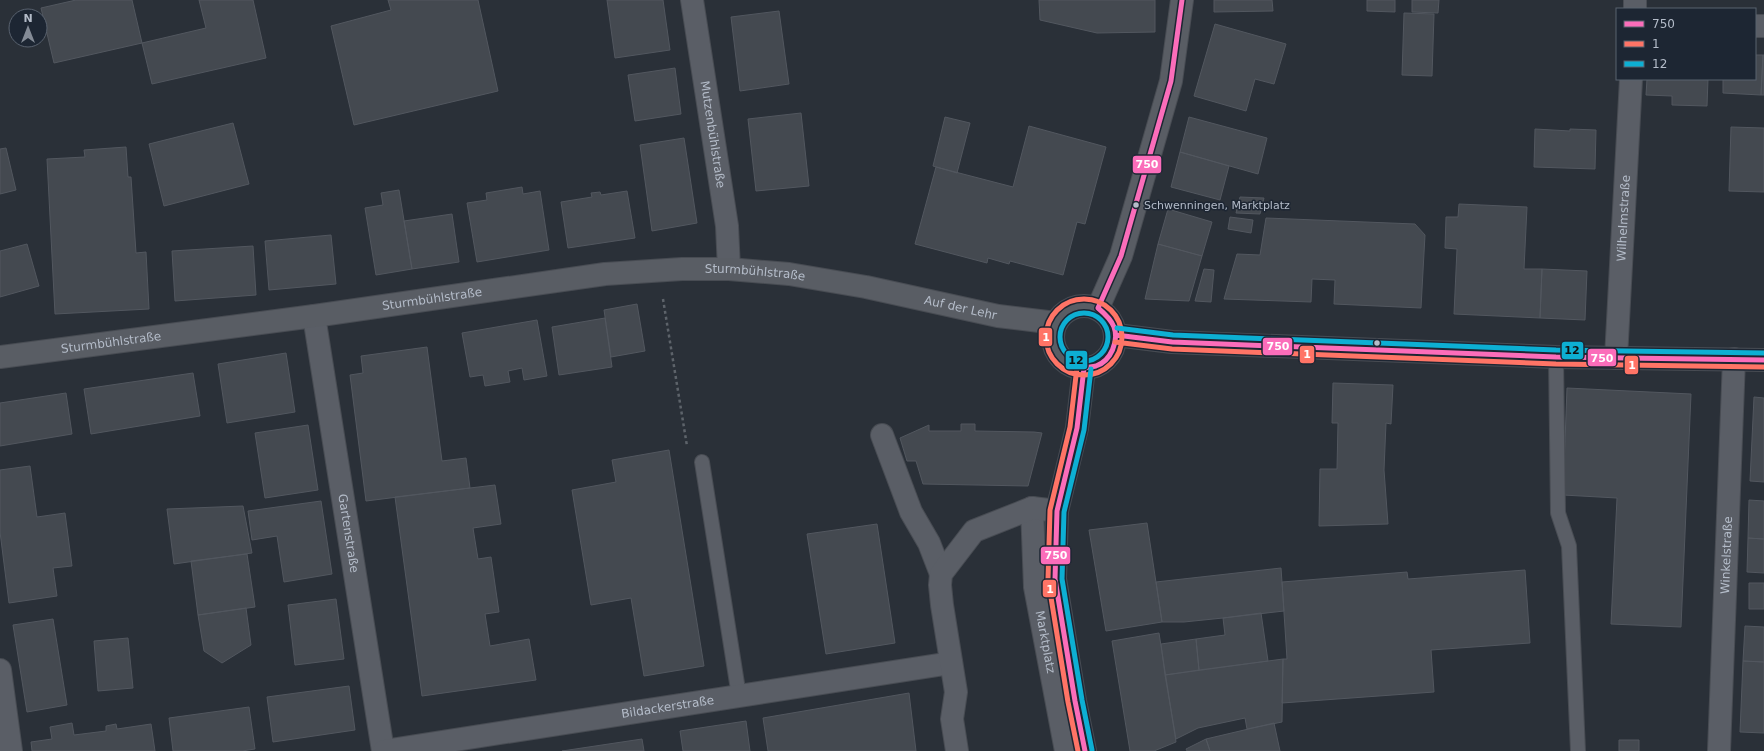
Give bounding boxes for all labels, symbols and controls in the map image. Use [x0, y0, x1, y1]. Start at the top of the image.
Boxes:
north arrow [8, 8, 48, 48]
legend [1616, 8, 1756, 80]
text: N [23, 12, 33, 25]
text: 750 [1652, 17, 1675, 31]
text: 1 [1652, 37, 1660, 51]
text: 12 [1652, 57, 1667, 71]
street label: Mutzenbühlstraße [698, 80, 728, 189]
line badge: 750 [1132, 155, 1162, 174]
text: 750 [1136, 158, 1159, 171]
street label: Wilhelmstraße [1614, 175, 1633, 262]
place label: Schwenningen, Marktplatz [1144, 199, 1290, 212]
marker: Schwenningen, Marktplatz [1131, 200, 1141, 210]
street label: Sturmbühlstraße [705, 262, 806, 284]
street label: Sturmbühlstraße [381, 285, 483, 313]
street label: Auf der Lehr [923, 293, 998, 323]
line badge: 1 [1038, 327, 1053, 347]
street label: Sturmbühlstraße [60, 329, 162, 356]
text: 1 [1042, 331, 1050, 344]
line badge: 750 [1262, 337, 1293, 356]
unlabelled marker [1372, 338, 1382, 348]
text: 750 [1267, 340, 1290, 353]
line badge: 12 [1561, 341, 1584, 360]
text: 12 [1564, 344, 1580, 357]
line badge: 1 [1299, 345, 1315, 364]
text: 1 [1303, 348, 1311, 361]
line badge: 750 [1587, 348, 1617, 367]
line badge: 12 [1065, 350, 1088, 370]
text: 750 [1591, 352, 1614, 365]
text: 12 [1068, 354, 1084, 367]
line badge: 1 [1624, 355, 1639, 375]
text: 1 [1628, 359, 1636, 372]
street label: Gartenstraße [335, 493, 362, 574]
street label: Winkelstraße [1718, 516, 1735, 594]
line badge: 750 [1040, 546, 1071, 565]
text: 750 [1045, 549, 1068, 562]
line badge: 1 [1042, 579, 1057, 598]
text: 1 [1046, 583, 1054, 596]
street label: Marktplatz [1033, 609, 1058, 675]
street label: Bildackerstraße [620, 693, 715, 721]

